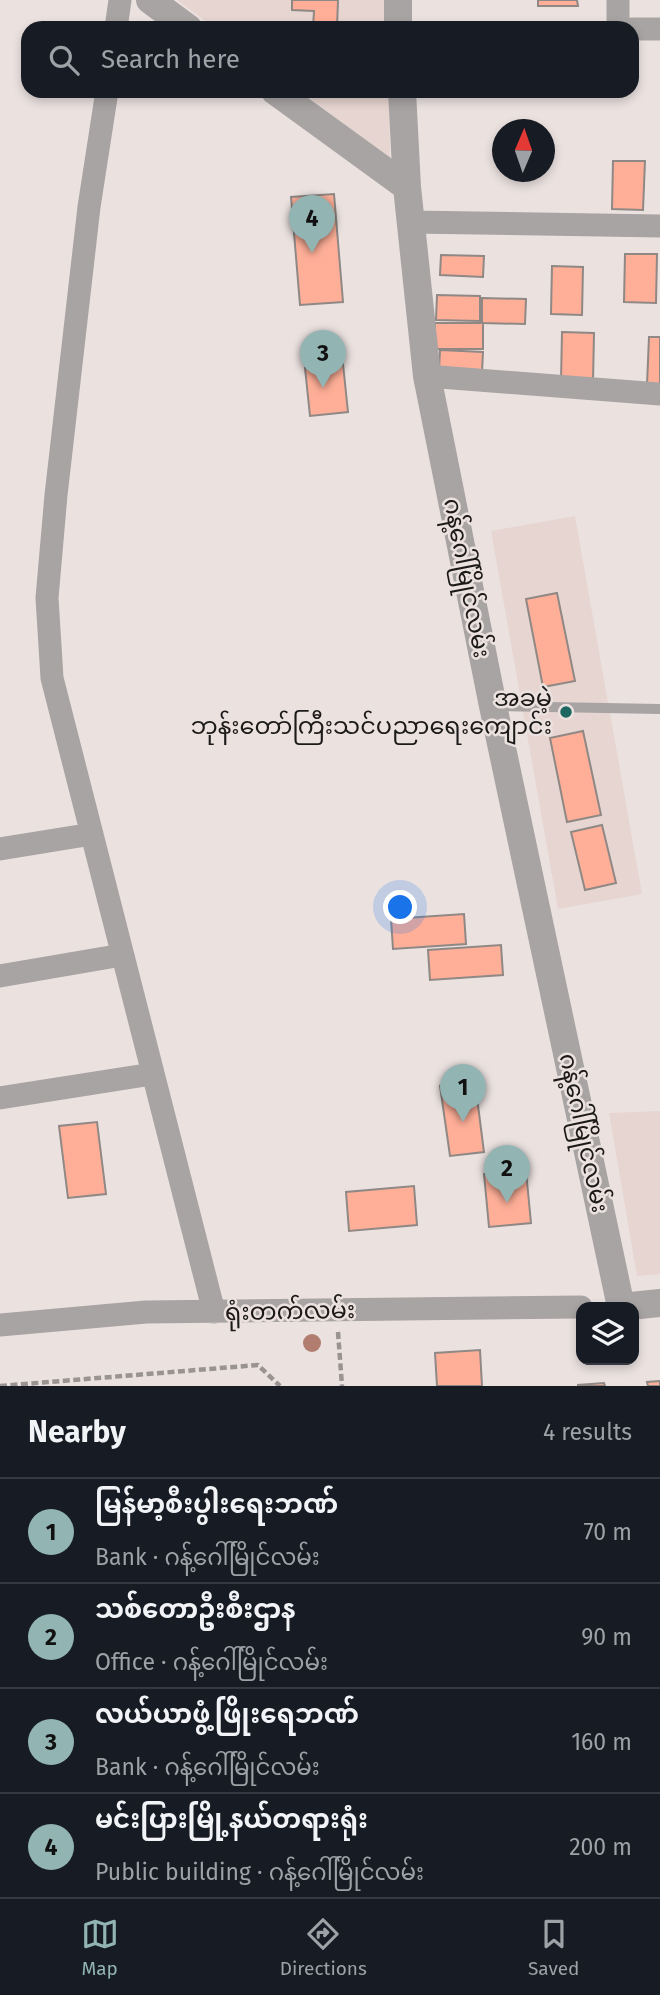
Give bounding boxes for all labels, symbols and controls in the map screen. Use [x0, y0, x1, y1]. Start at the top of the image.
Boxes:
search box [21, 21, 639, 98]
icon: search [45, 41, 83, 79]
text: Search here [101, 44, 240, 75]
north arrow [492, 119, 555, 182]
pin: 4 [289, 195, 335, 253]
pin: 3 [300, 330, 346, 388]
street label: ဂန့်ဂေါ်မြိုင်လမ်း [433, 495, 498, 661]
place label: အခမဲ့ ဘုန်းတော်ကြီးသင်ပညာရေးကျောင်း [191, 684, 552, 745]
marker: အခမဲ့ ဘုန်းတော်ကြီးသင်ပညာရေးကျောင်း [558, 704, 574, 720]
your location [383, 890, 417, 924]
street label: ဂန့်ဂေါ်မြိုင်လမ်း [549, 1050, 617, 1216]
pin: 1 [440, 1064, 486, 1122]
pin: 2 [484, 1145, 530, 1203]
street label: ရုံးတက်လမ်း [225, 1294, 355, 1331]
map controls [576, 1302, 639, 1365]
button: layers [576, 1302, 639, 1365]
text: Nearby [28, 1414, 126, 1450]
text: 4 results [543, 1418, 632, 1446]
text: မြန်မာ့စီးပွါးရေးဘဏ် [95, 1489, 338, 1520]
text: 1 [46, 1518, 56, 1546]
text: 70 m [583, 1518, 632, 1546]
text: Bank · ဂန့်ဂေါ်မြိုင်လမ်း [95, 1543, 320, 1571]
text: သစ်တောဦးစီးဌာန [95, 1594, 296, 1625]
text: 2 [45, 1623, 57, 1651]
text: 90 m [581, 1623, 632, 1651]
text: Office · ဂန့်ဂေါ်မြိုင်လမ်း [95, 1648, 328, 1676]
text: လယ်ယာဖွံ့ဖြိုးရေဘဏ် [95, 1699, 359, 1730]
text: 3 [45, 1728, 57, 1756]
text: 160 m [571, 1728, 632, 1756]
text: Bank · ဂန့်ဂေါ်မြိုင်လမ်း [95, 1753, 320, 1781]
text: မင်းပြားမြို့နယ်တရားရုံး [95, 1804, 368, 1835]
text: 4 [45, 1833, 58, 1861]
text: 200 m [569, 1833, 632, 1861]
text: Public building · ဂန့်ဂေါ်မြိုင်လမ်း [95, 1858, 424, 1886]
tab: Map [81, 1915, 119, 1980]
tab: Directions [280, 1915, 367, 1980]
tab: Saved [528, 1915, 579, 1980]

